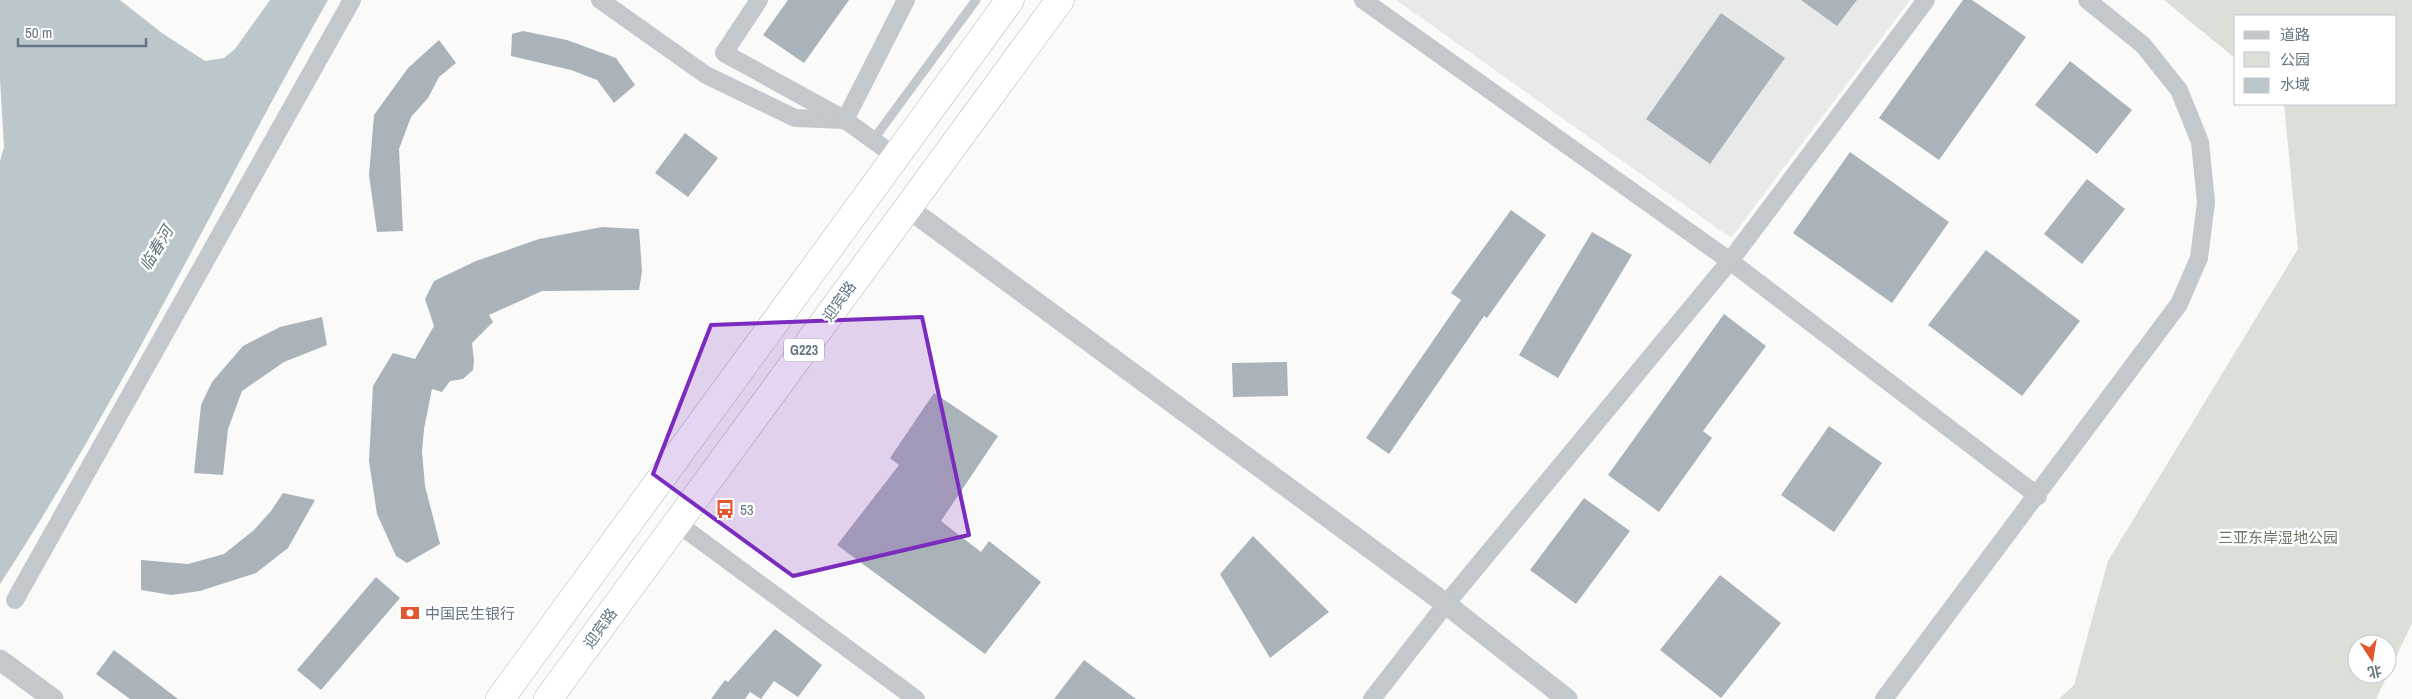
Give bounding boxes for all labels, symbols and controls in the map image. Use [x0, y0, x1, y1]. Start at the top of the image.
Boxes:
scale bar [18, 15, 145, 47]
legend [2234, 15, 2397, 105]
text: 50 m [25, 22, 52, 43]
text: 道路 [2280, 24, 2310, 45]
text: 公园 [2280, 49, 2310, 70]
text: 水域 [2280, 74, 2310, 95]
water label: 临春河 [134, 219, 179, 274]
street label: 迎宾路 [817, 277, 861, 325]
road number: G223 [784, 338, 824, 362]
bus stop icon: 53 [714, 498, 736, 520]
place label: 53 [740, 499, 754, 520]
park label: 三亚东岸湿地公园 [2218, 527, 2338, 548]
bank icon: 中国民生银行 [399, 602, 421, 624]
place label: 中国民生银行 [425, 603, 515, 624]
street label: 迎宾路 [578, 604, 622, 652]
north arrow [2347, 634, 2397, 684]
text: 北 [2366, 661, 2383, 682]

